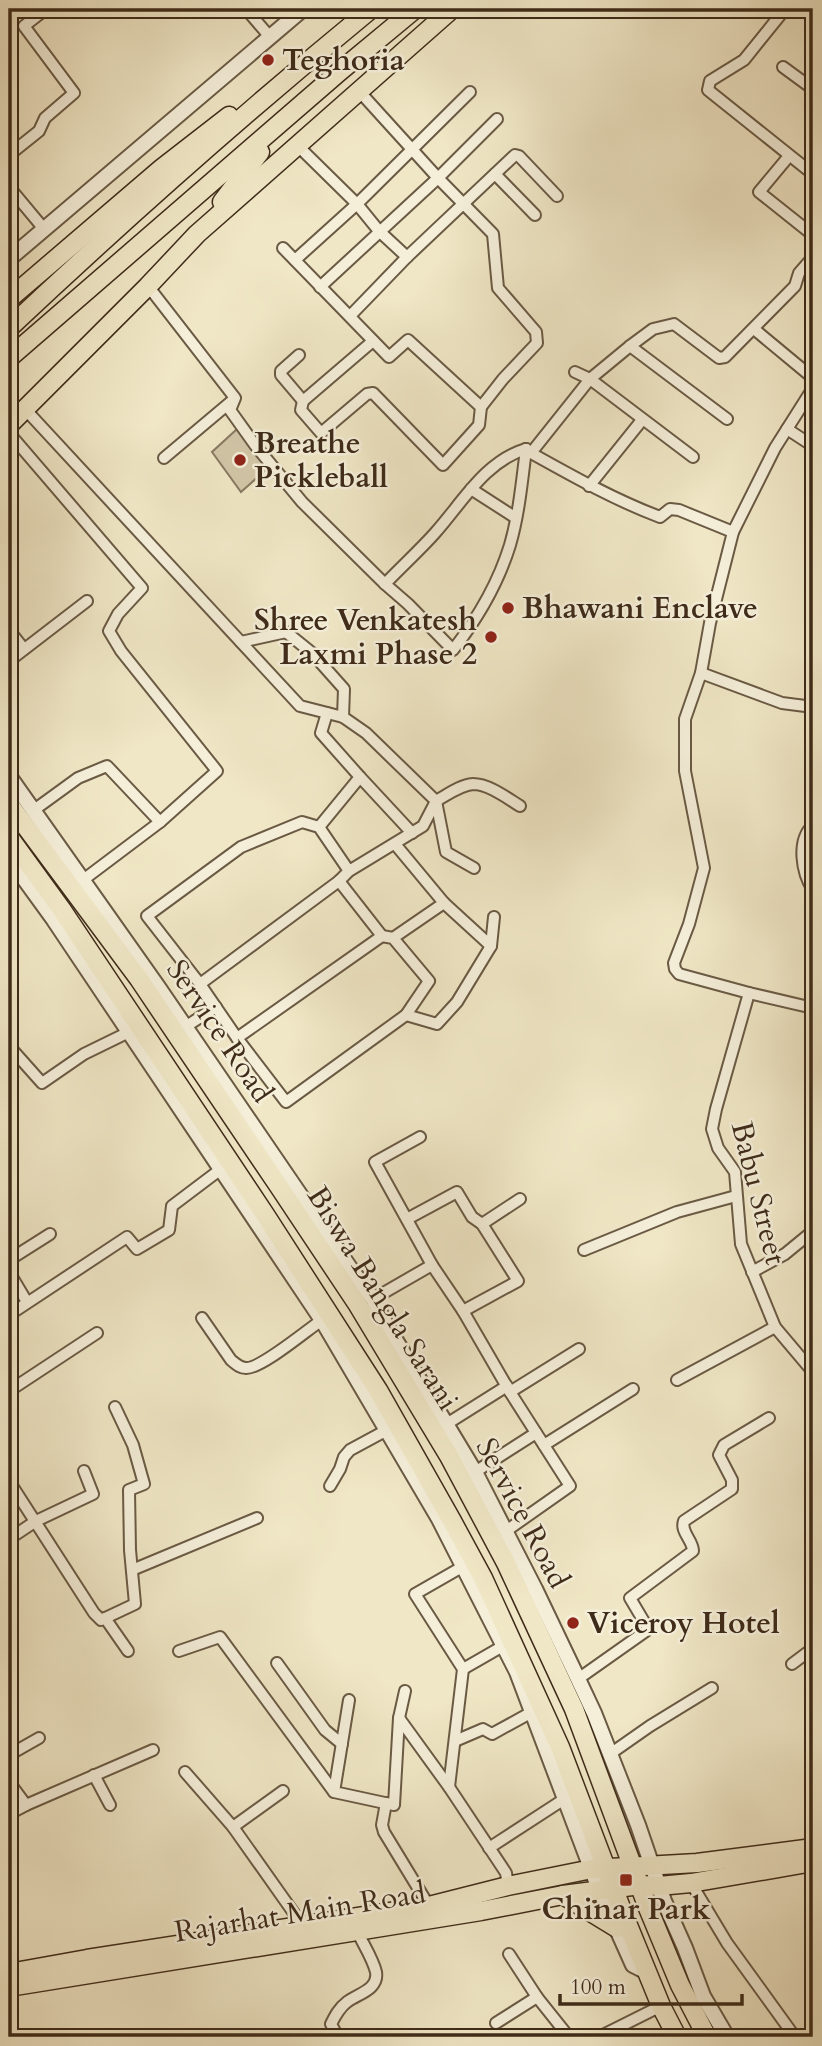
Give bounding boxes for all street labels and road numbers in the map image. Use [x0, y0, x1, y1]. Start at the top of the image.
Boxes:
street label: Service Road [157, 952, 283, 1111]
street label: Babu Street [721, 1117, 796, 1269]
street label: Biswa Bangla Sarani [297, 1178, 468, 1418]
street label: Service Road [466, 1431, 579, 1596]
street label: Rajarhat Main Road [172, 1872, 429, 1953]

